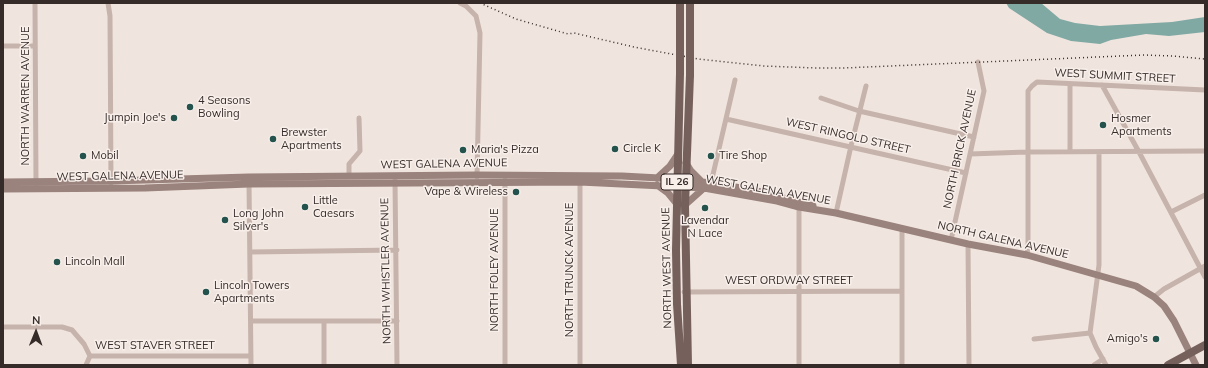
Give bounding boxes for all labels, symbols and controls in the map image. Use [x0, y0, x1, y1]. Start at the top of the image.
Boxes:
street label: NORTH WARREN AVENUE [19, 27, 33, 165]
street label: WEST SUMMIT STREET [1054, 66, 1176, 86]
street label: NORTH BRICK AVENUE [941, 88, 979, 210]
place label: 4 Seasons Bowling [198, 94, 251, 120]
marker: 4 Seasons Bowling [185, 102, 195, 112]
place label: Jumpin Joe's [104, 111, 166, 125]
place label: Hosmer Apartments [1111, 112, 1172, 138]
marker: Jumpin Joe's [169, 113, 179, 123]
street label: WEST RINGOLD STREET [784, 115, 912, 157]
marker: Hosmer Apartments [1098, 120, 1108, 130]
place label: Brewster Apartments [281, 126, 342, 152]
marker: Brewster Apartments [268, 134, 278, 144]
place label: Circle K [623, 142, 661, 156]
place label: Maria's Pizza [471, 143, 539, 157]
marker: Circle K [610, 144, 620, 154]
marker: Maria's Pizza [458, 145, 468, 155]
place label: Mobil [91, 149, 119, 163]
place label: Tire Shop [719, 149, 767, 163]
marker: Mobil [78, 151, 88, 161]
marker: Tire Shop [706, 151, 716, 161]
street label: WEST GALENA AVENUE [380, 156, 508, 172]
street label: WEST GALENA AVENUE [56, 168, 184, 184]
street label: WEST GALENA AVENUE [704, 172, 832, 208]
road number: IL 26 [661, 174, 693, 190]
place label: Vape & Wireless [424, 185, 508, 199]
marker: Vape & Wireless [511, 187, 521, 197]
place label: Little Caesars [313, 194, 354, 220]
street label: NORTH WHISTLER AVENUE [378, 198, 394, 344]
marker: Little Caesars [300, 202, 310, 212]
street label: NORTH TRUNCK AVENUE [563, 203, 577, 337]
marker: Lavendar N Lace [700, 203, 710, 213]
place label: Long John Silver's [233, 207, 284, 233]
street label: NORTH WEST AVENUE [659, 207, 675, 329]
street label: NORTH FOLEY AVENUE [488, 209, 502, 331]
place label: Lavendar N Lace [681, 214, 729, 240]
marker: Long John Silver's [220, 215, 230, 225]
street label: NORTH GALENA AVENUE [936, 218, 1070, 262]
place label: Lincoln Mall [65, 255, 125, 269]
marker: Lincoln Mall [52, 257, 62, 267]
street label: WEST ORDWAY STREET [725, 274, 853, 288]
place label: Lincoln Towers Apartments [214, 279, 289, 305]
marker: Lincoln Towers Apartments [201, 287, 211, 297]
north arrow [16, 312, 56, 352]
text: N [32, 313, 40, 327]
place label: Amigo's [1107, 332, 1148, 346]
marker: Amigo's [1151, 334, 1161, 344]
street label: WEST STAVER STREET [95, 339, 215, 353]

